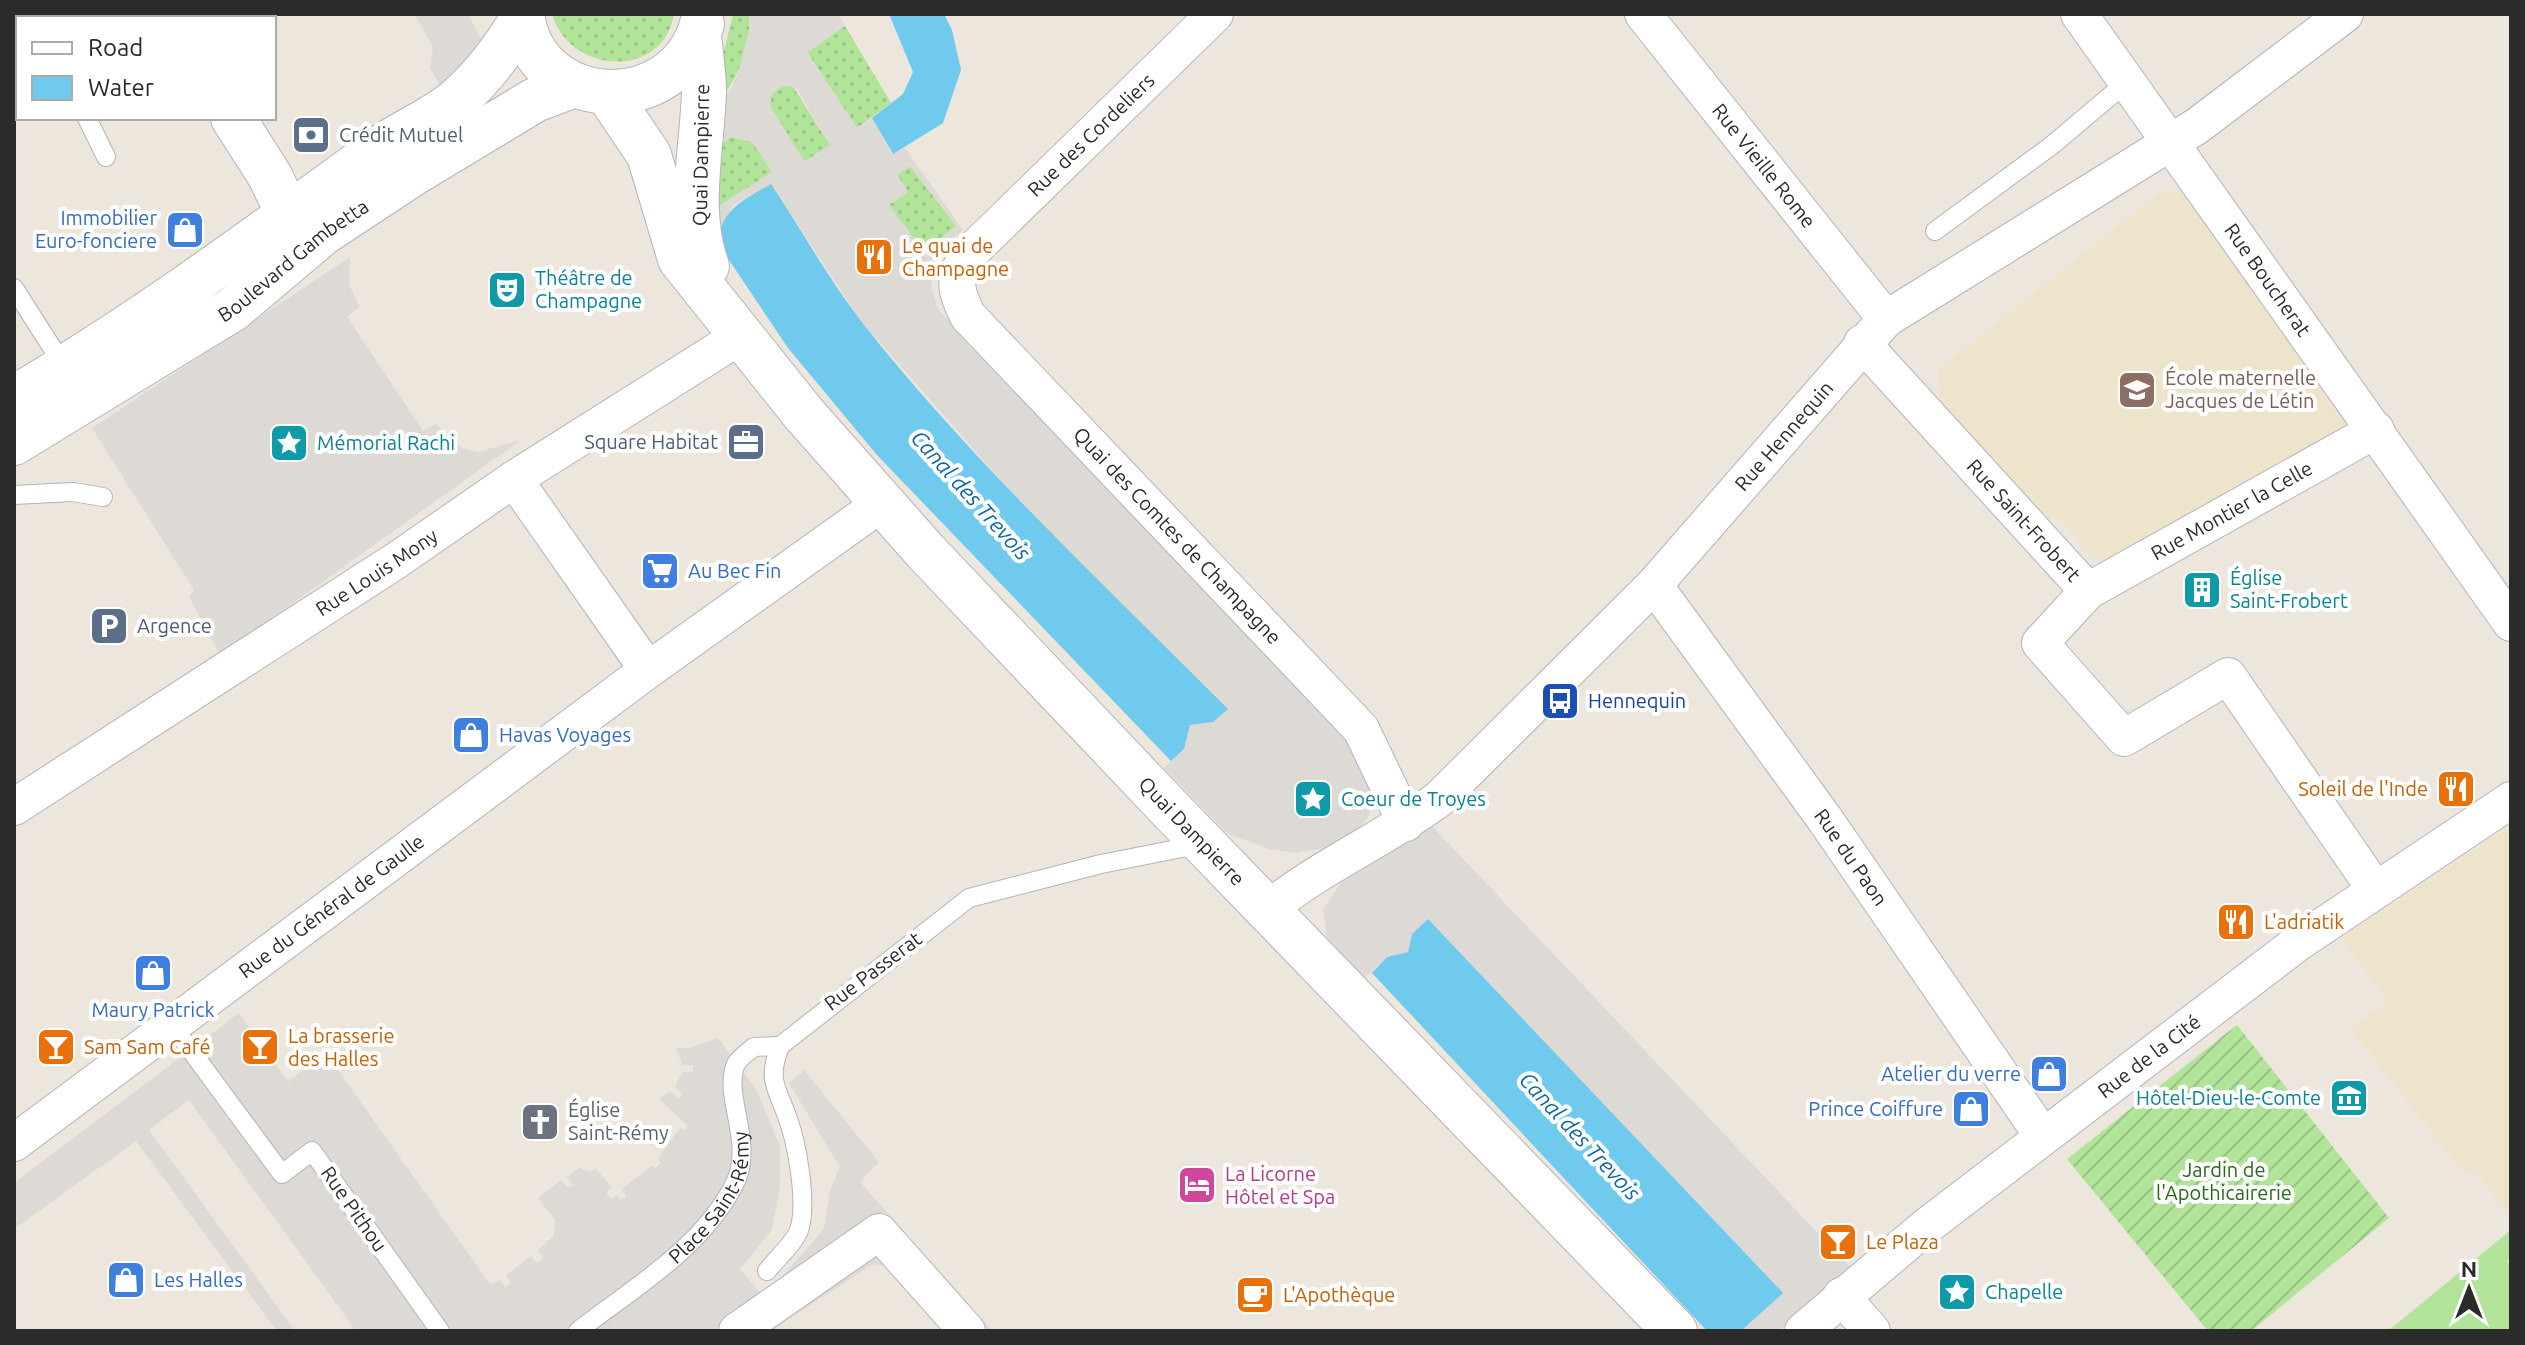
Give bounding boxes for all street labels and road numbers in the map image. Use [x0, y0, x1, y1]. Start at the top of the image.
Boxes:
street label: Rue des Cordeliers [1023, 68, 1159, 201]
street label: Quai Dampierre [688, 84, 713, 226]
street label: Rue Vieille Rome [1708, 99, 1821, 232]
street label: Boulevard Gambetta [213, 194, 373, 326]
street label: Rue Boucherat [2220, 219, 2316, 341]
street label: Rue Hennequin [1730, 376, 1838, 495]
street label: Quai des Comtes de Champagne [1069, 422, 1286, 649]
street label: Rue Saint-Frobert [1963, 454, 2086, 586]
street label: Rue Montier la Celle [2147, 456, 2316, 564]
street label: Rue Louis Mony [311, 523, 442, 620]
street label: Quai Dampierre [1134, 772, 1250, 890]
street label: Rue du Paon [1810, 804, 1893, 910]
street label: Rue du Général de Gaulle [234, 829, 428, 982]
street label: Rue Passerat [820, 927, 926, 1015]
street label: Rue de la Cité [2093, 1009, 2205, 1102]
street label: Place Saint-Rémy [664, 1130, 753, 1268]
street label: Rue Pithou [317, 1162, 392, 1256]

